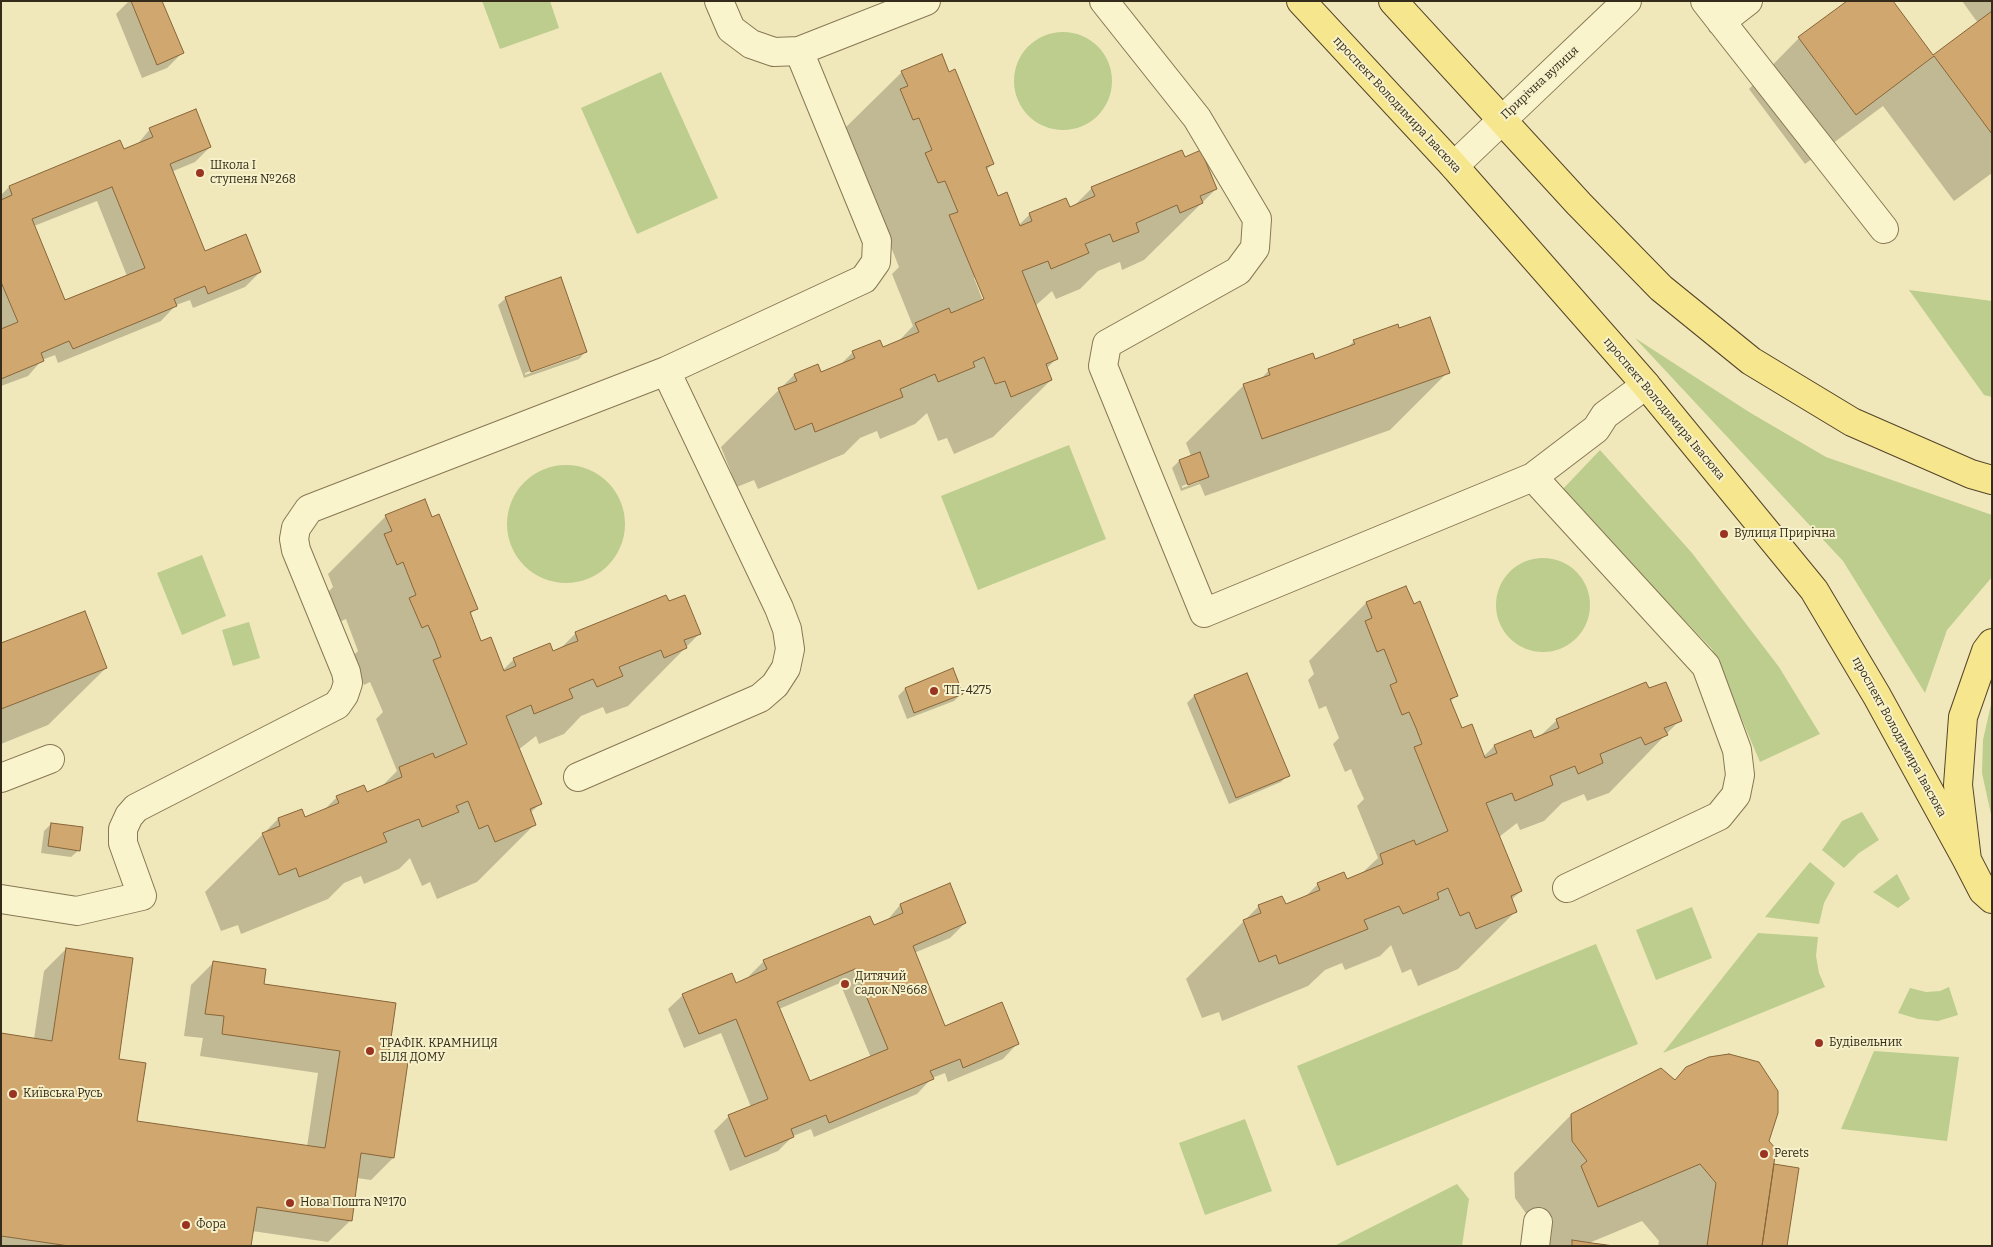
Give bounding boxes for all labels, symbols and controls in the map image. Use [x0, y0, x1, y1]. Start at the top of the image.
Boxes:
street label: проспект Володимира Івасюка [1330, 34, 1464, 176]
street label: Прирічна вулиця [1498, 43, 1582, 123]
place label: Школа І ступеня №268 [210, 159, 296, 187]
marker: Школа І ступеня №268 [194, 167, 206, 179]
street label: проспект Володимира Івасюка [1600, 335, 1728, 483]
place label: Вулиця Прирічна [1734, 527, 1836, 541]
marker: Вулиця Прирічна [1718, 528, 1730, 540]
street label: проспект Володимира Івасюка [1849, 654, 1949, 820]
place label: ТП-4275 [944, 684, 991, 698]
marker: ТП-4275 [928, 685, 940, 697]
place label: Дитячий садок №668 [855, 970, 927, 998]
marker: Дитячий садок №668 [839, 978, 851, 990]
place label: Будівельник [1829, 1036, 1902, 1050]
place label: ТРАФІК. КРАМНИЦЯ БІЛЯ ДОМУ [380, 1037, 498, 1065]
marker: Будівельник [1813, 1037, 1825, 1049]
marker: ТРАФІК. КРАМНИЦЯ БІЛЯ ДОМУ [364, 1045, 376, 1057]
place label: Київська Русь [23, 1087, 102, 1101]
marker: Київська Русь [7, 1088, 19, 1100]
place label: Perets [1774, 1147, 1809, 1161]
marker: Perets [1758, 1148, 1770, 1160]
place label: Нова Пошта №170 [300, 1196, 407, 1210]
marker: Нова Пошта №170 [284, 1197, 296, 1209]
place label: Фора [196, 1218, 226, 1232]
marker: Фора [180, 1219, 192, 1231]

